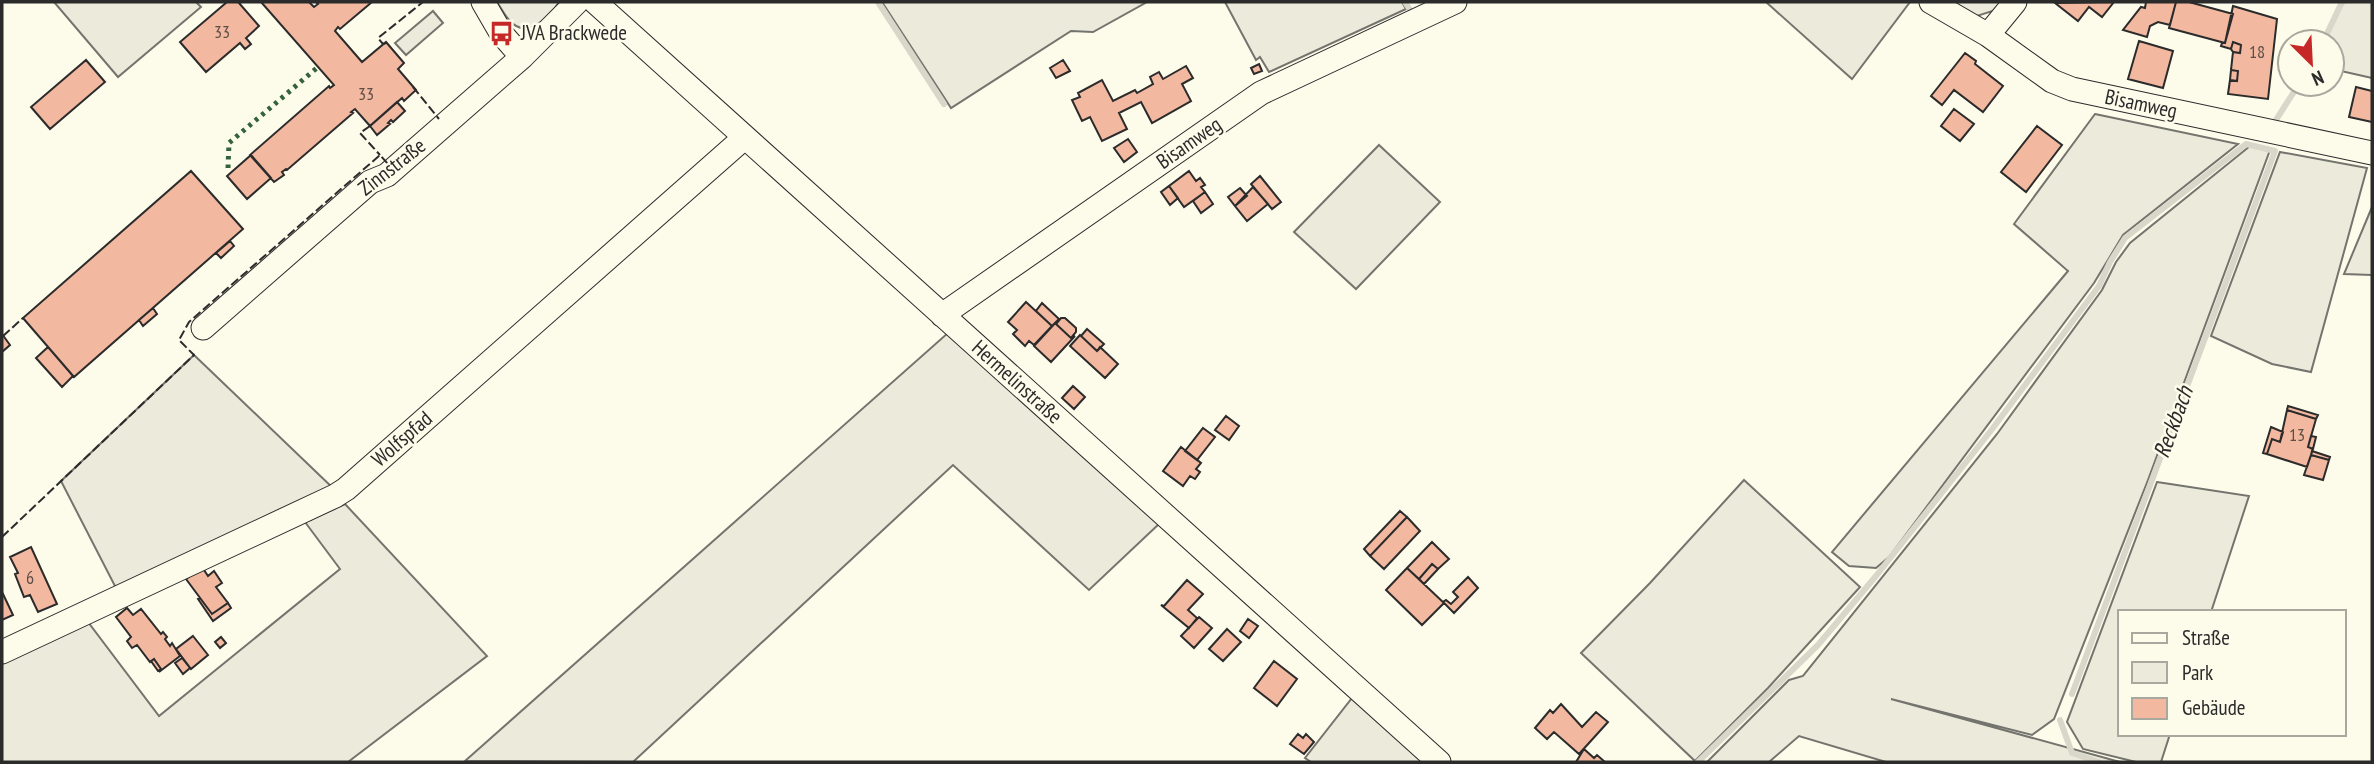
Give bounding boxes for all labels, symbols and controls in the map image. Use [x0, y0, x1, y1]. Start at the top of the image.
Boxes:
bus stop icon: JVA Brackwede [487, 19, 515, 47]
place label: JVA Brackwede [520, 19, 627, 46]
house number: 33 [214, 20, 230, 43]
north arrow [2276, 28, 2346, 98]
house number: 18 [2249, 40, 2265, 63]
text: N [2308, 65, 2327, 92]
house number: 33 [358, 82, 374, 105]
street label: Bisamweg [2102, 83, 2180, 124]
street label: Bisamweg [1151, 110, 1227, 175]
street label: Zinnstraße [353, 132, 431, 201]
street label: Hermelinstraße [966, 334, 1068, 429]
water label: Reckbach [2146, 380, 2199, 462]
street label: Wolfspfad [366, 405, 438, 472]
house number: 13 [2289, 423, 2305, 446]
house number: 6 [26, 566, 34, 589]
legend [2118, 610, 2346, 736]
text: Straße [2182, 624, 2230, 651]
text: Park [2182, 659, 2213, 686]
text: Gebäude [2182, 694, 2245, 721]

